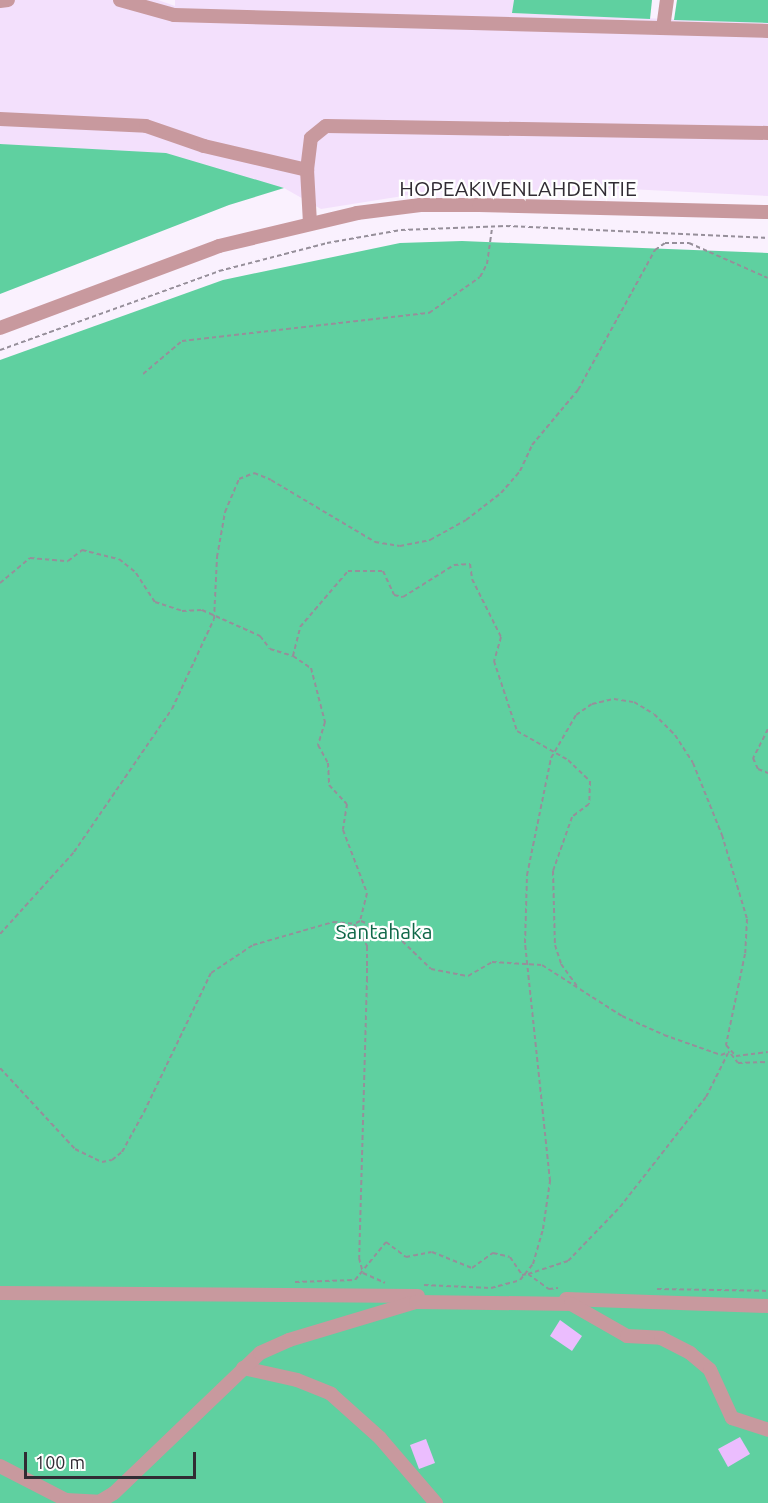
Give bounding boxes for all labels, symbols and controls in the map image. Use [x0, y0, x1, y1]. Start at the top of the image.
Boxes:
street label: HOPEAKIVENLAHDENTIE [399, 175, 637, 201]
park label: Santahaka [336, 918, 432, 944]
scale bar [27, 1440, 200, 1478]
text: 100 m [35, 1452, 85, 1472]

